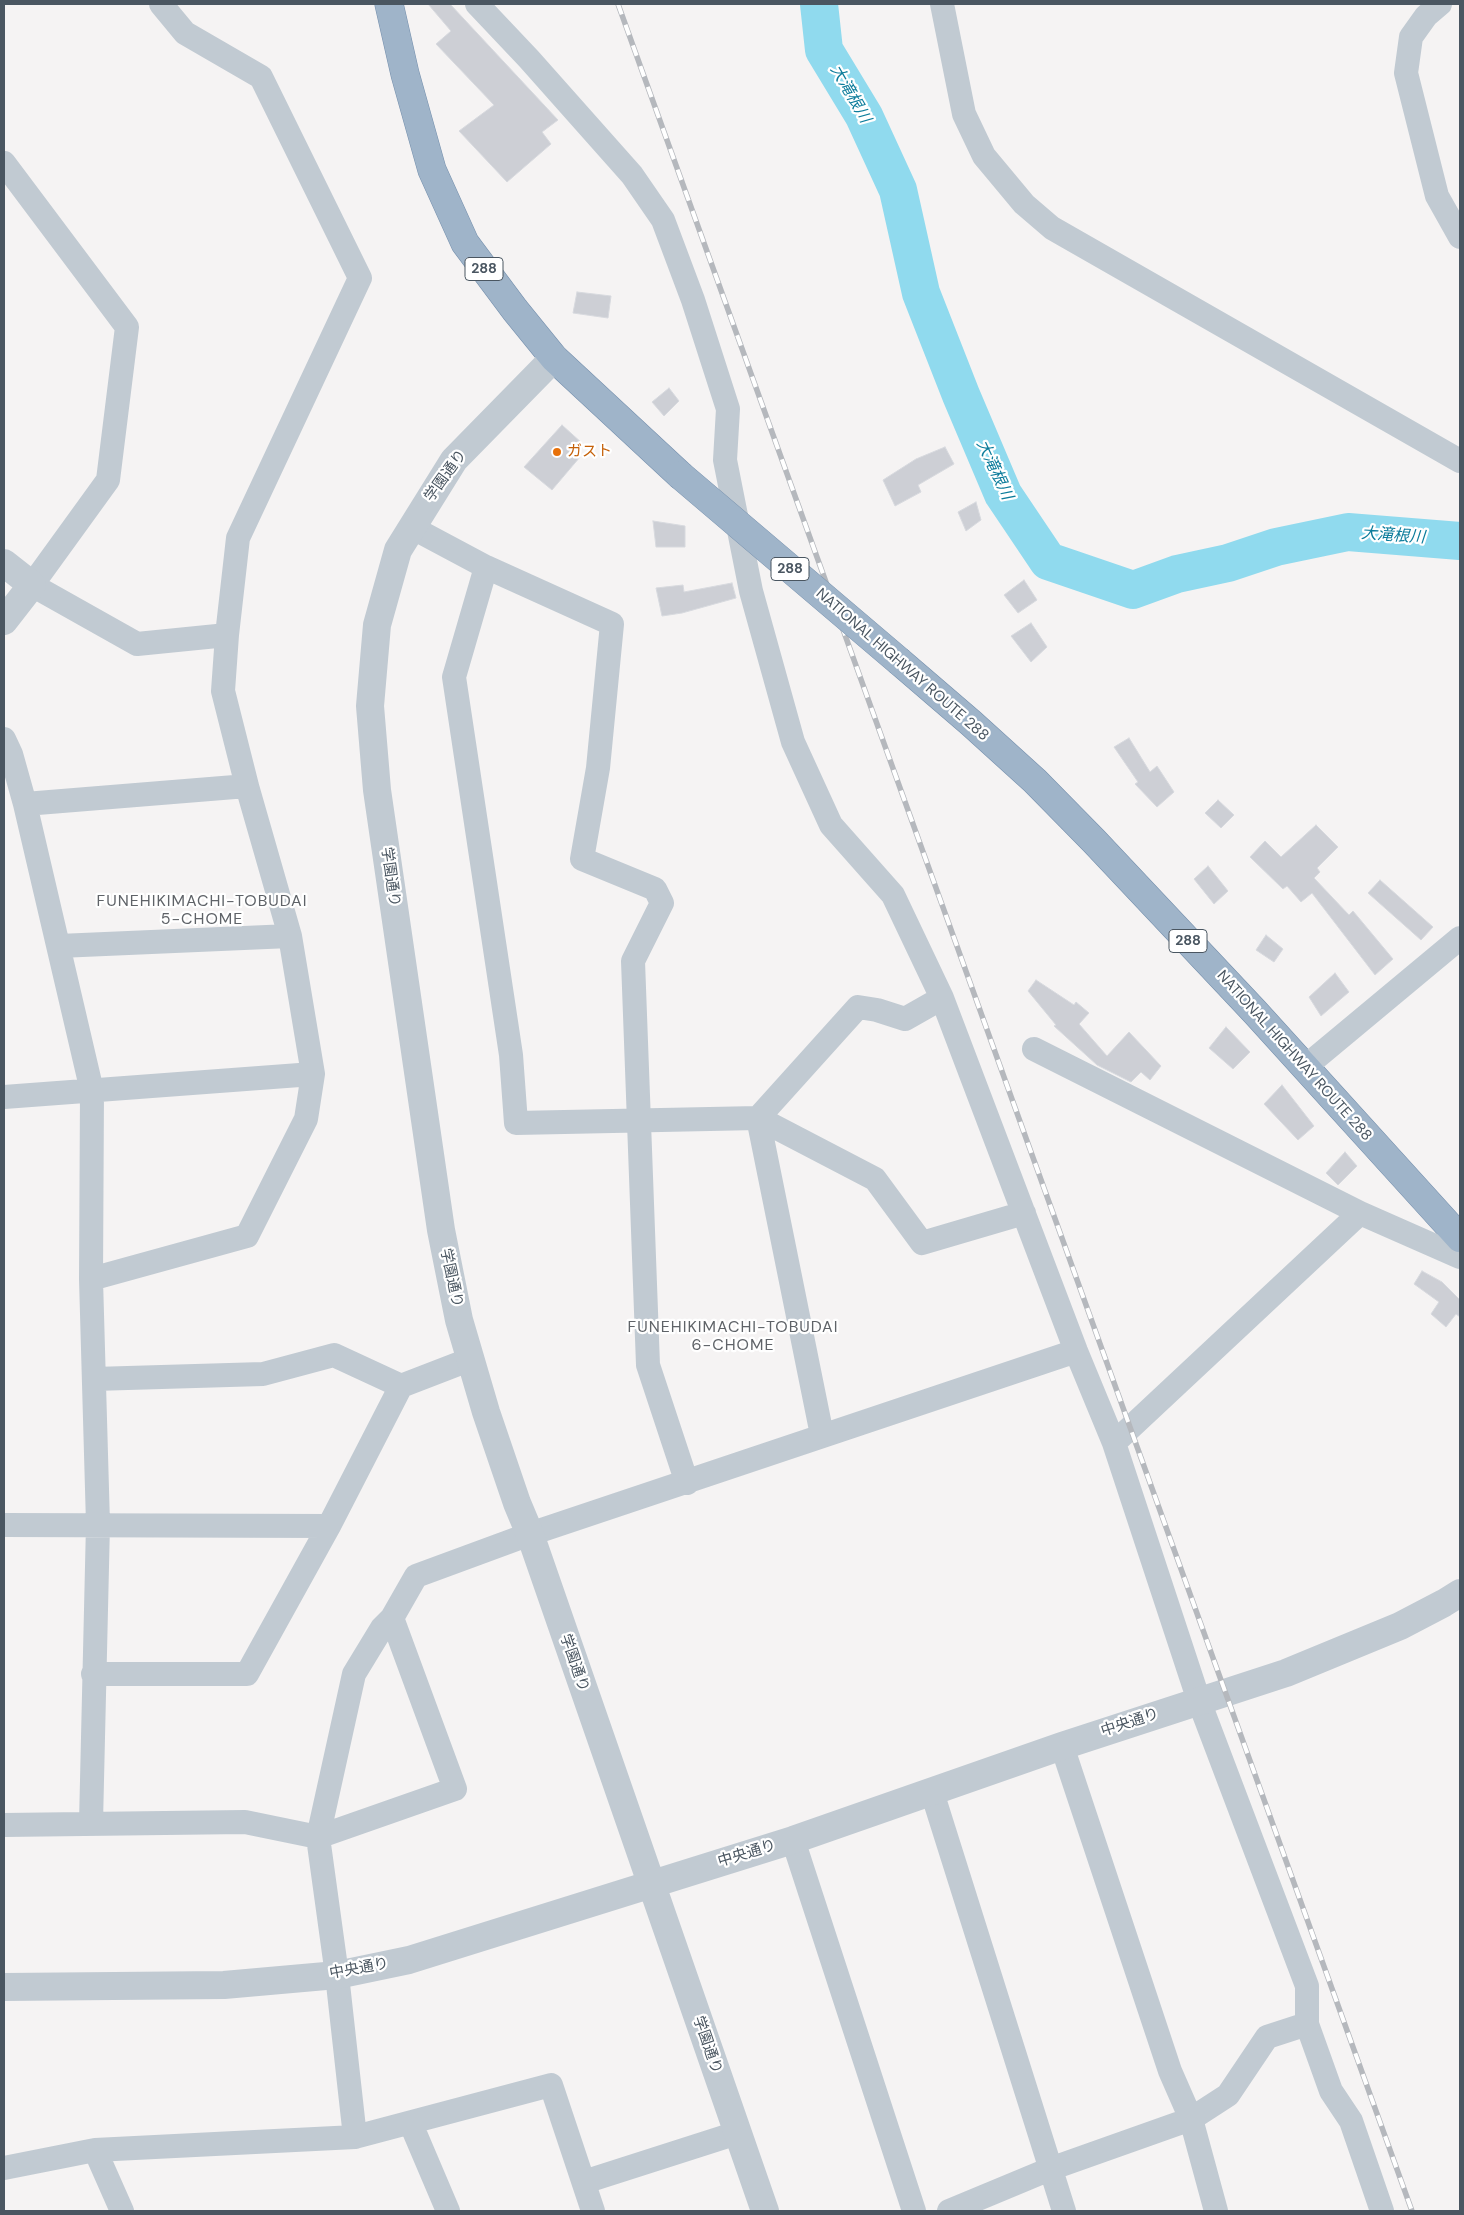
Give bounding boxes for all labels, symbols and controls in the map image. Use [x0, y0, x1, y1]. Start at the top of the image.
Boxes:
water label: 大滝根川 [826, 61, 874, 127]
road number: 288 [465, 258, 503, 280]
water label: 大滝根川 [972, 437, 1016, 503]
place label: ガスト [567, 443, 612, 461]
street label: 学園通り [421, 446, 471, 506]
marker: ガスト [551, 446, 563, 458]
water label: 大滝根川 [1360, 524, 1426, 548]
road number: 288 [771, 558, 809, 580]
street label: NATIONAL HIGHWAY ROUTE 288 [812, 585, 992, 745]
street label: 学園通り [377, 846, 403, 908]
district label: FUNEHIKIMACHI-TOBUDAI 5-CHOME [94, 892, 310, 930]
road number: 288 [1169, 929, 1207, 952]
street label: NATIONAL HIGHWAY ROUTE 288 [1213, 967, 1375, 1145]
street label: 学園通り [436, 1247, 466, 1309]
district label: FUNEHIKIMACHI-TOBUDAI 6-CHOME [625, 1318, 841, 1356]
street label: 学園通り [556, 1632, 592, 1694]
street label: 中央通り [1099, 1705, 1161, 1741]
street label: 中央通り [716, 1837, 778, 1871]
street label: 中央通り [328, 1955, 390, 1983]
street label: 学園通り [689, 2014, 725, 2076]

